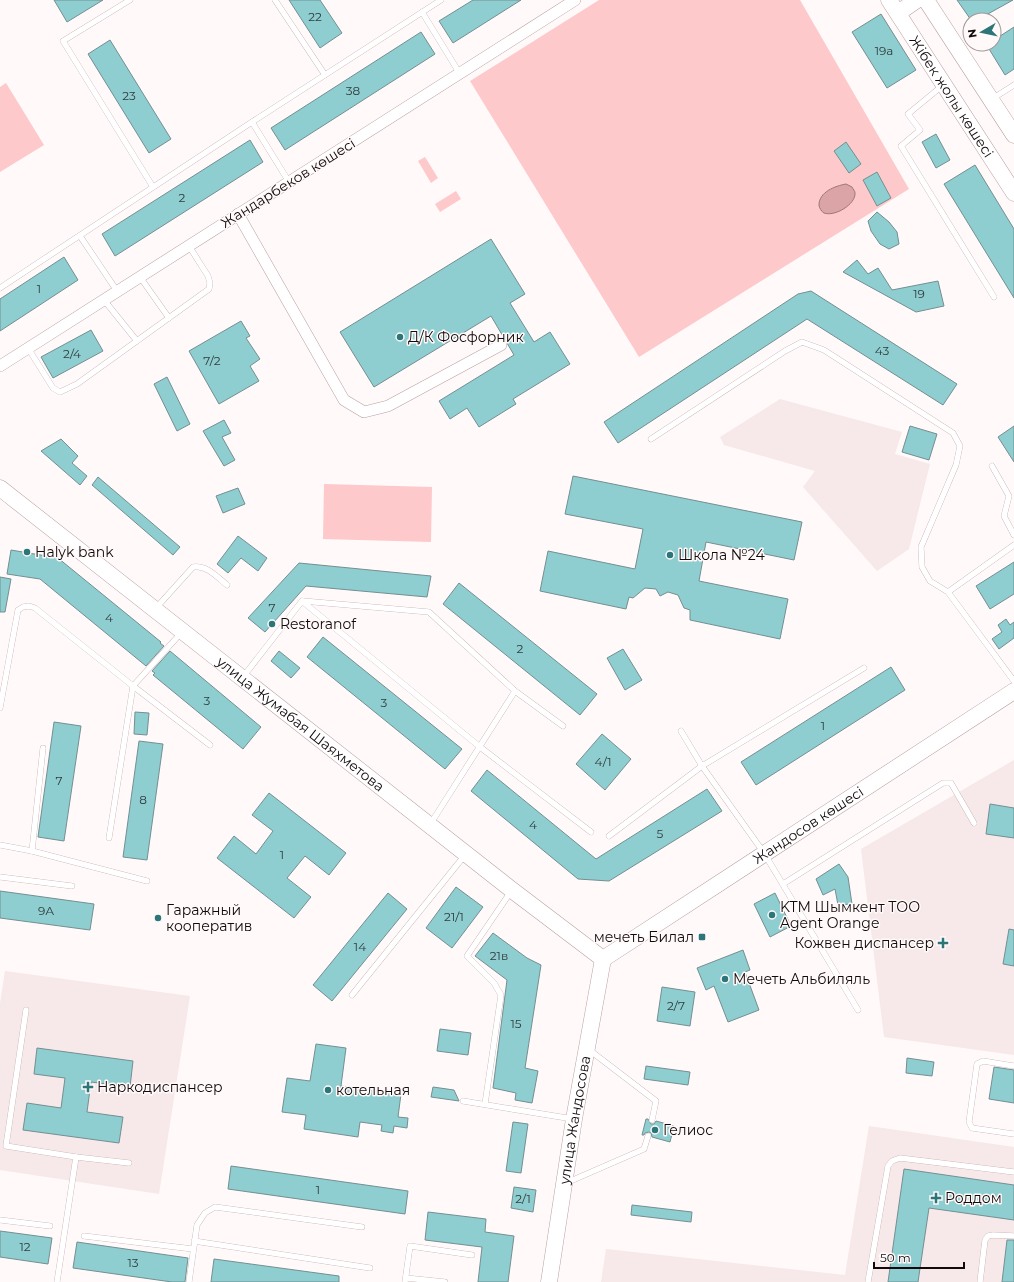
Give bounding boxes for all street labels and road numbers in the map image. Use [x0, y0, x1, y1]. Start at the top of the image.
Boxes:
street label: Жібек жолы көшесі [906, 32, 998, 161]
street label: Жандарбеков көшесі [217, 134, 359, 232]
street label: улица Жумабая Шаяхметова [212, 652, 388, 795]
street label: Жандосов көшесі [749, 783, 867, 868]
street label: улица Жандосова [555, 1054, 594, 1187]

